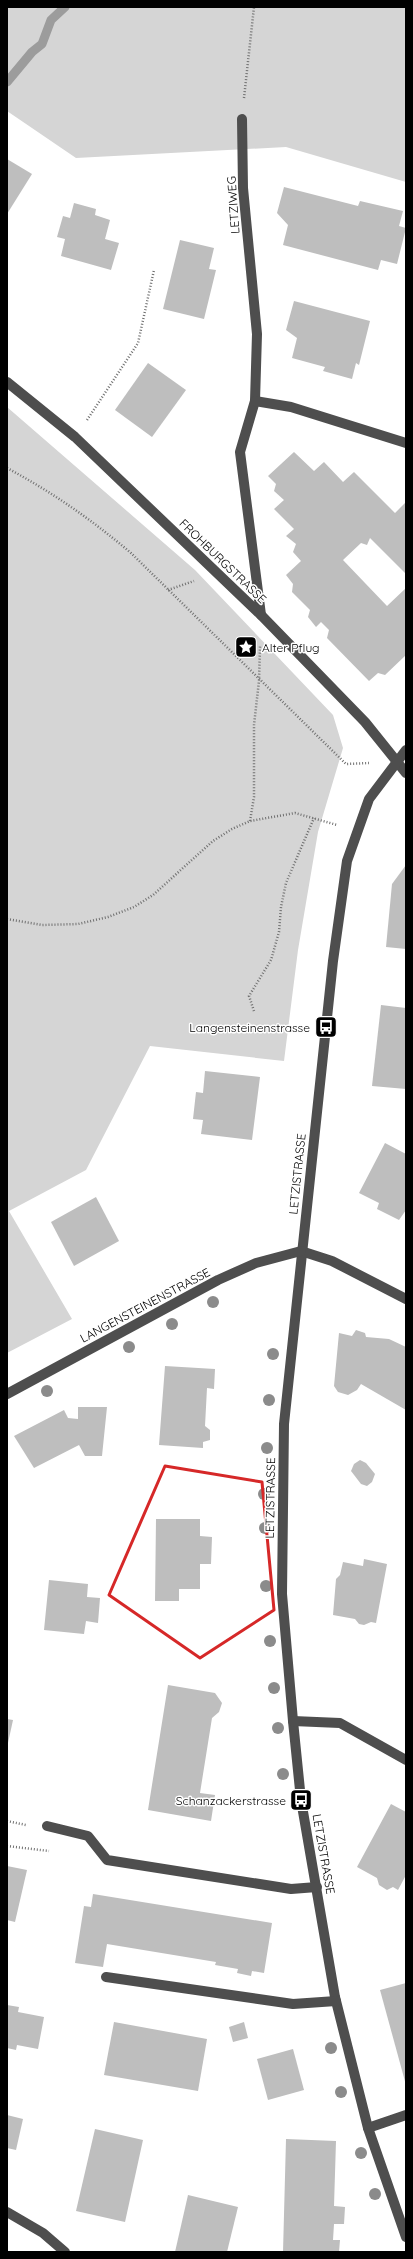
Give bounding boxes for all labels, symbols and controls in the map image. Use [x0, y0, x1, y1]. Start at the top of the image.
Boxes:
street label: LETZIWEG [223, 176, 243, 234]
street label: FROHBURGSTRASSE [176, 516, 270, 607]
place icon: Alter Pflug [233, 634, 259, 660]
place label: Alter Pflug [262, 640, 320, 655]
bus stop icon: Langensteinenstrasse [313, 1014, 339, 1040]
place label: Langensteinenstrasse [189, 1020, 310, 1035]
street label: LETZISTRASSE [285, 1133, 309, 1215]
street label: LANGENSTEINENSTRASSE [77, 1264, 213, 1346]
street label: LETZISTRASSE [262, 1457, 278, 1539]
bus stop icon: Schanzackerstrasse [288, 1787, 314, 1813]
place label: Schanzackerstrasse [176, 1793, 286, 1808]
street label: LETZISTRASSE [310, 1813, 338, 1896]

